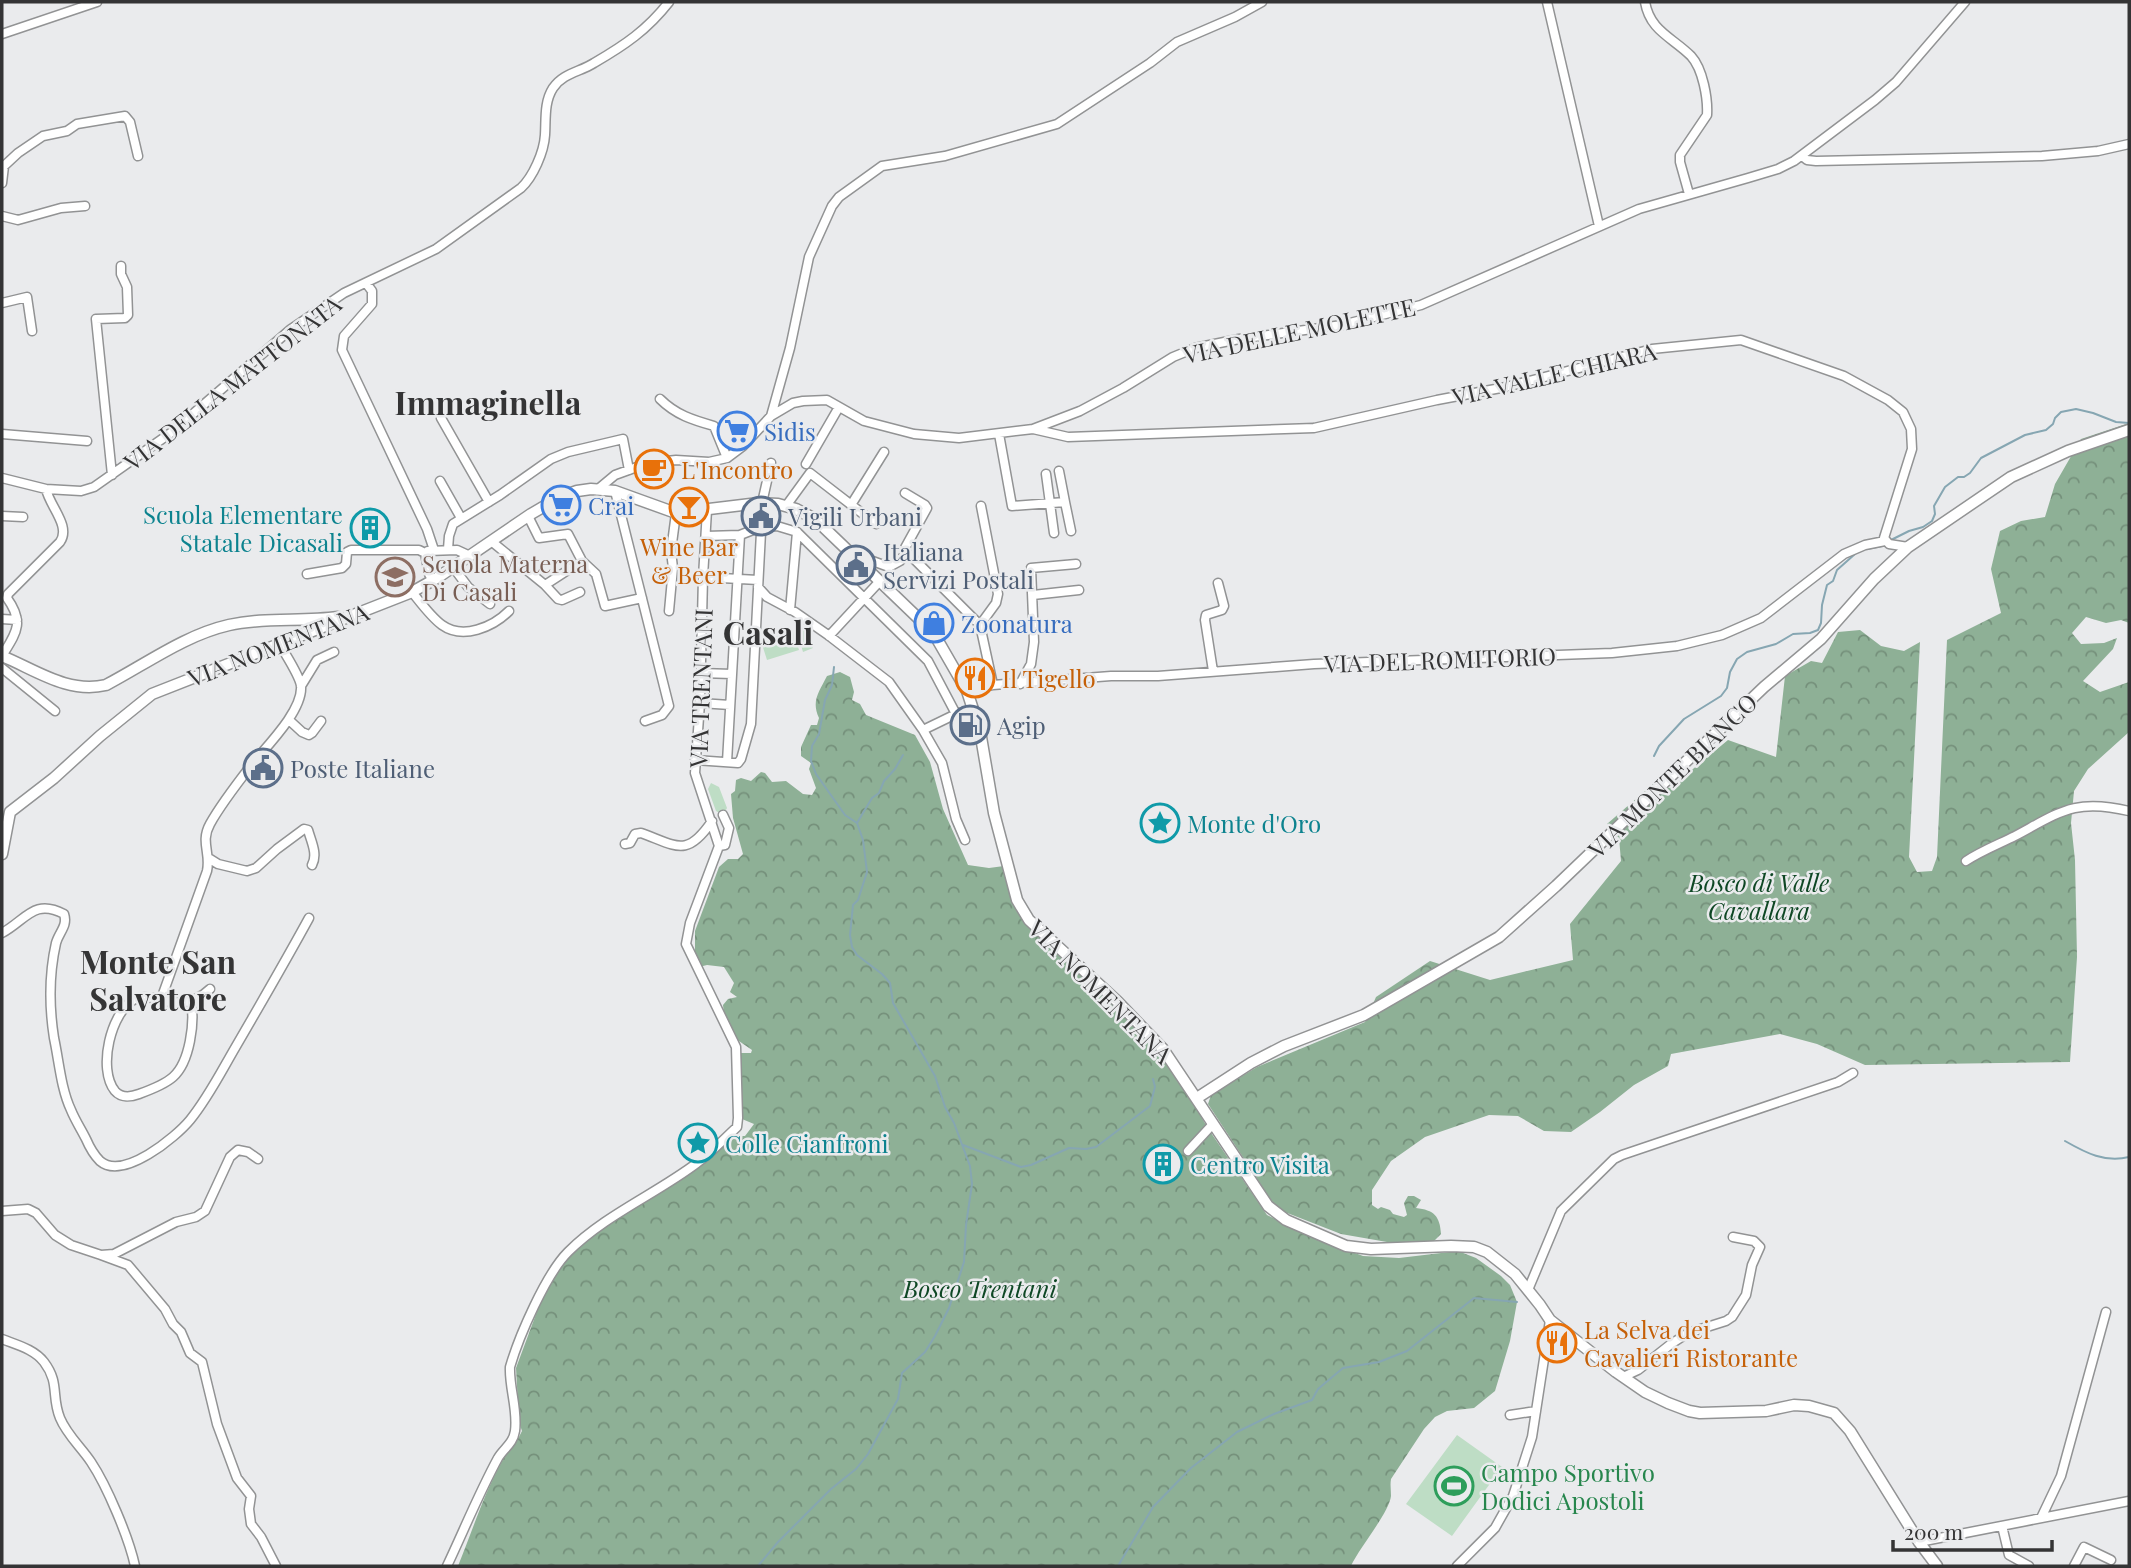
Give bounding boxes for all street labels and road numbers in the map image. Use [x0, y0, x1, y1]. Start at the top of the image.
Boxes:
street label: VIA DELLA MATTONATA [116, 287, 348, 477]
street label: VIA DELLE MOLETTE [1179, 290, 1418, 370]
street label: VIA VALLE CHIARA [1448, 334, 1660, 412]
street label: VIA NOMENTANA [182, 594, 374, 694]
street label: VIA TRENTANI [681, 608, 719, 769]
street label: VIA DEL ROMITORIO [1322, 639, 1557, 679]
street label: VIA MONTE BIANCO [1580, 686, 1764, 865]
street label: VIA NOMENTANA [1021, 911, 1181, 1071]

